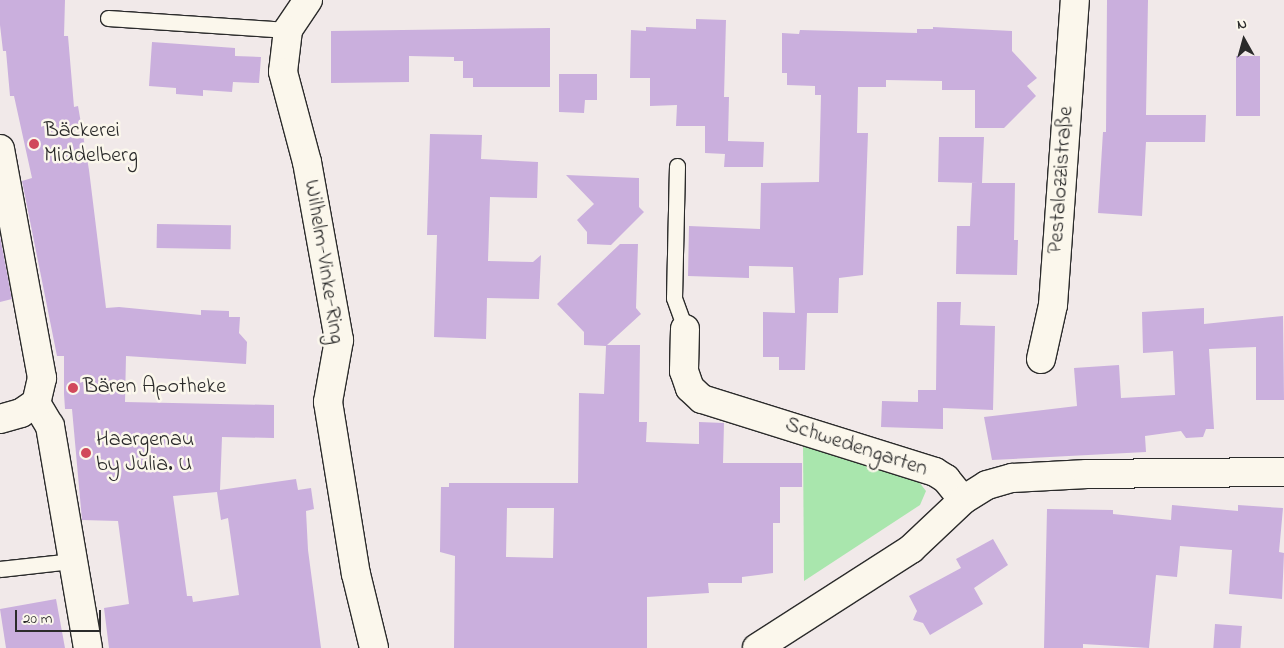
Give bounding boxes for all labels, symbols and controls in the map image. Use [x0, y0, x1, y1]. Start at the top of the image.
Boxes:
text: N [1236, 14, 1248, 36]
north arrow [1219, 15, 1269, 65]
street label: Pestalozzistraße [1044, 105, 1080, 255]
place label: Bäckerei Middelberg [44, 118, 138, 170]
marker: Bäckerei Middelberg [28, 138, 40, 150]
street label: Wilhelm-Vinke-Ring [297, 178, 349, 346]
place label: Bären Apotheke [83, 375, 226, 401]
marker: Bären Apotheke [67, 382, 79, 394]
street label: Schwedengarten [781, 413, 931, 483]
place label: Haargenau by Julia. U [96, 427, 194, 478]
marker: Haargenau by Julia. U [80, 447, 92, 459]
scale bar [18, 600, 104, 632]
text: 20 m [23, 608, 52, 630]

